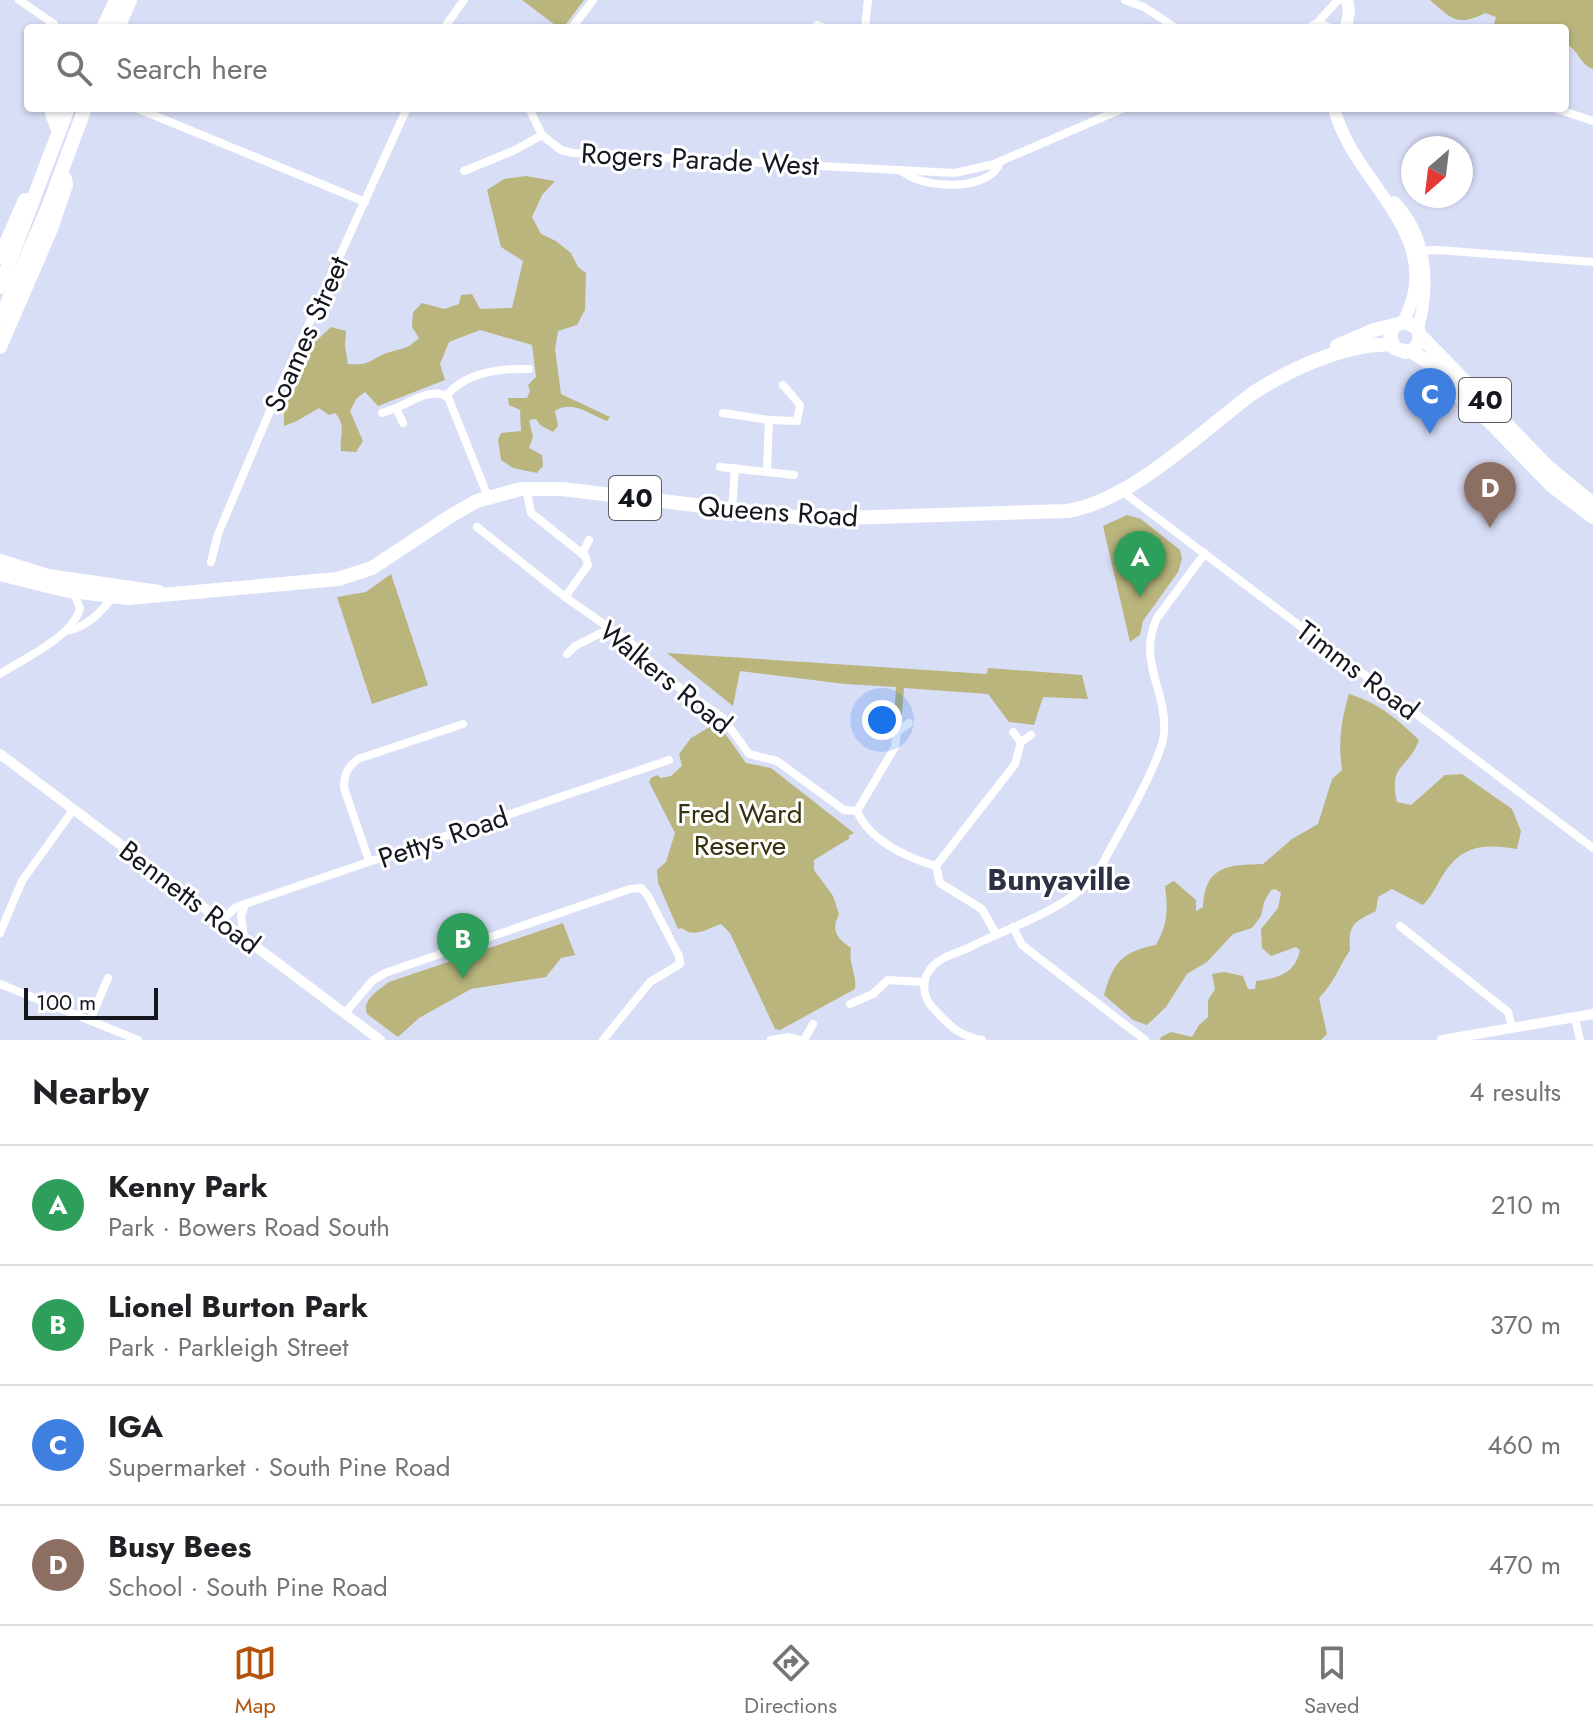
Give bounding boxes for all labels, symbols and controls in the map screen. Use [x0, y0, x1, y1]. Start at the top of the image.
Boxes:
search box [24, 24, 1569, 112]
icon: search [52, 46, 96, 90]
text: Search here [116, 47, 268, 90]
street label: Rogers Parade West [580, 133, 820, 186]
north arrow [1401, 136, 1473, 208]
street label: Soames Street [254, 249, 359, 419]
pin: C [1404, 368, 1456, 434]
road number: 40 [1459, 378, 1511, 422]
pin: D [1464, 462, 1516, 528]
road number: 40 [609, 476, 661, 520]
street label: Queens Road [697, 485, 859, 538]
pin: A [1114, 531, 1166, 597]
street label: Walkers Road [590, 611, 741, 744]
street label: Timms Road [1288, 611, 1428, 730]
your location [862, 700, 902, 740]
park label: Fred Ward Reserve [677, 793, 803, 866]
street label: Pettys Road [373, 796, 514, 879]
street label: Bennetts Road [111, 831, 269, 964]
district label: Bunyaville [987, 858, 1131, 901]
pin: B [437, 913, 489, 979]
scale bar [24, 984, 158, 1020]
text: 100 m [36, 986, 96, 1018]
text: Nearby [32, 1068, 149, 1117]
text: 4 results [1469, 1073, 1561, 1111]
text: Kenny Park [108, 1165, 268, 1208]
text: A [48, 1186, 68, 1224]
text: 210 m [1491, 1186, 1561, 1224]
text: Park · Bowers Road South [108, 1208, 390, 1246]
text: Lionel Burton Park [108, 1285, 368, 1328]
text: B [49, 1306, 67, 1344]
text: 370 m [1490, 1306, 1561, 1344]
text: Park · Parkleigh Street [108, 1328, 349, 1366]
text: IGA [108, 1405, 163, 1448]
text: C [49, 1426, 67, 1464]
text: 460 m [1487, 1426, 1561, 1464]
text: Supermarket · South Pine Road [108, 1448, 451, 1486]
text: Busy Bees [108, 1525, 251, 1568]
text: D [48, 1546, 68, 1584]
text: 470 m [1489, 1546, 1561, 1584]
text: School · South Pine Road [108, 1568, 388, 1606]
tab: Map [233, 1641, 277, 1721]
tab: Directions [744, 1641, 837, 1721]
tab: Saved [1304, 1641, 1360, 1721]

